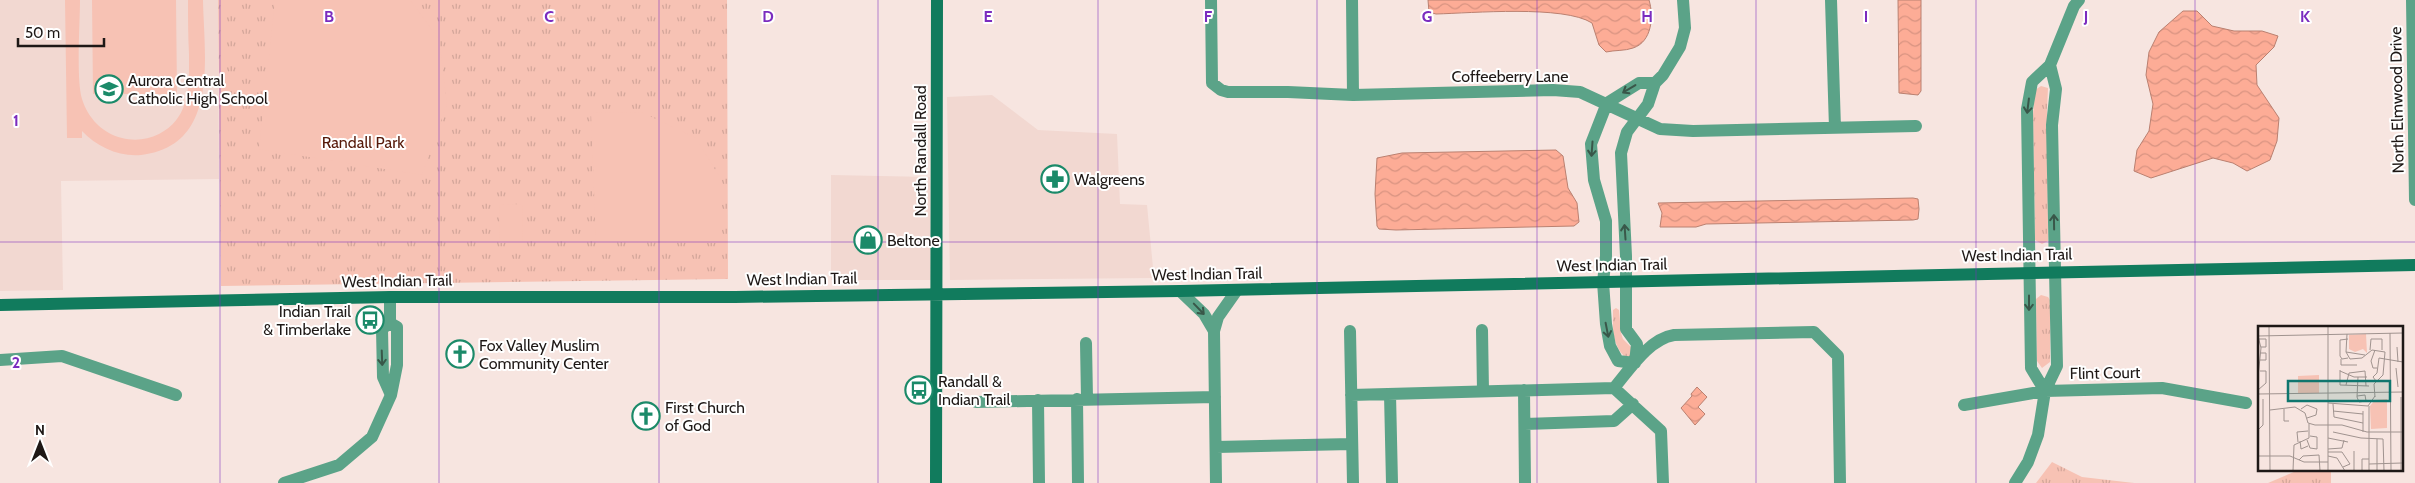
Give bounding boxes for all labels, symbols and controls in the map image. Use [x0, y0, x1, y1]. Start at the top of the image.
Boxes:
text: B [324, 7, 334, 26]
text: C [544, 7, 554, 26]
text: D [762, 7, 774, 26]
text: E [983, 7, 993, 26]
text: F [1204, 7, 1213, 26]
text: G [1422, 7, 1432, 26]
text: H [1641, 7, 1653, 26]
text: I [1864, 7, 1868, 26]
text: J [2083, 7, 2088, 26]
text: K [2300, 7, 2310, 26]
scale bar [18, 15, 104, 47]
text: 50 m [25, 24, 60, 42]
street label: North Elmwood Drive [2386, 27, 2408, 173]
street label: Coffeeberry Lane [1452, 67, 1568, 86]
place label: Aurora Central Catholic High School [128, 71, 268, 108]
school or university icon: Aurora Central Catholic High School [94, 74, 124, 104]
one-way arrow [1623, 84, 1637, 94]
street label: North Randall Road [911, 85, 930, 217]
one-way arrow [2023, 97, 2033, 113]
text: 1 [13, 111, 19, 130]
park label: Randall Park [322, 133, 405, 152]
one-way arrow [1587, 141, 1596, 157]
pharmacy icon: Walgreens [1040, 164, 1070, 194]
place label: Walgreens [1074, 170, 1145, 189]
one-way arrow [2049, 214, 2059, 230]
one-way arrow [1620, 224, 1629, 240]
shop icon: Beltone [853, 225, 883, 255]
place label: Beltone [887, 231, 940, 250]
street label: West Indian Trail [1962, 245, 2073, 265]
street label: West Indian Trail [1557, 255, 1668, 275]
street label: West Indian Trail [1152, 264, 1263, 284]
street label: West Indian Trail [747, 269, 858, 289]
street label: West Indian Trail [342, 271, 453, 291]
one-way arrow [2024, 294, 2034, 311]
place label: Indian Trail & Timberlake [263, 302, 351, 339]
one-way arrow [1193, 303, 1205, 315]
bus stop icon: Indian Trail & Timberlake [355, 305, 385, 335]
one-way arrow [1603, 322, 1613, 338]
inset map [2258, 326, 2402, 470]
place label: Fox Valley Muslim Community Center [479, 336, 609, 373]
church icon: Fox Valley Muslim Community Center [445, 339, 475, 369]
one-way arrow [378, 349, 387, 365]
text: 2 [12, 353, 20, 372]
street label: Flint Court [2070, 363, 2141, 383]
place label: Randall & Indian Trail [938, 372, 1011, 409]
bus stop icon: Randall & Indian Trail [904, 375, 934, 405]
place label: First Church of God [665, 398, 745, 435]
church icon: First Church of God [631, 401, 661, 431]
north arrow [15, 418, 65, 468]
text: N [35, 421, 45, 439]

